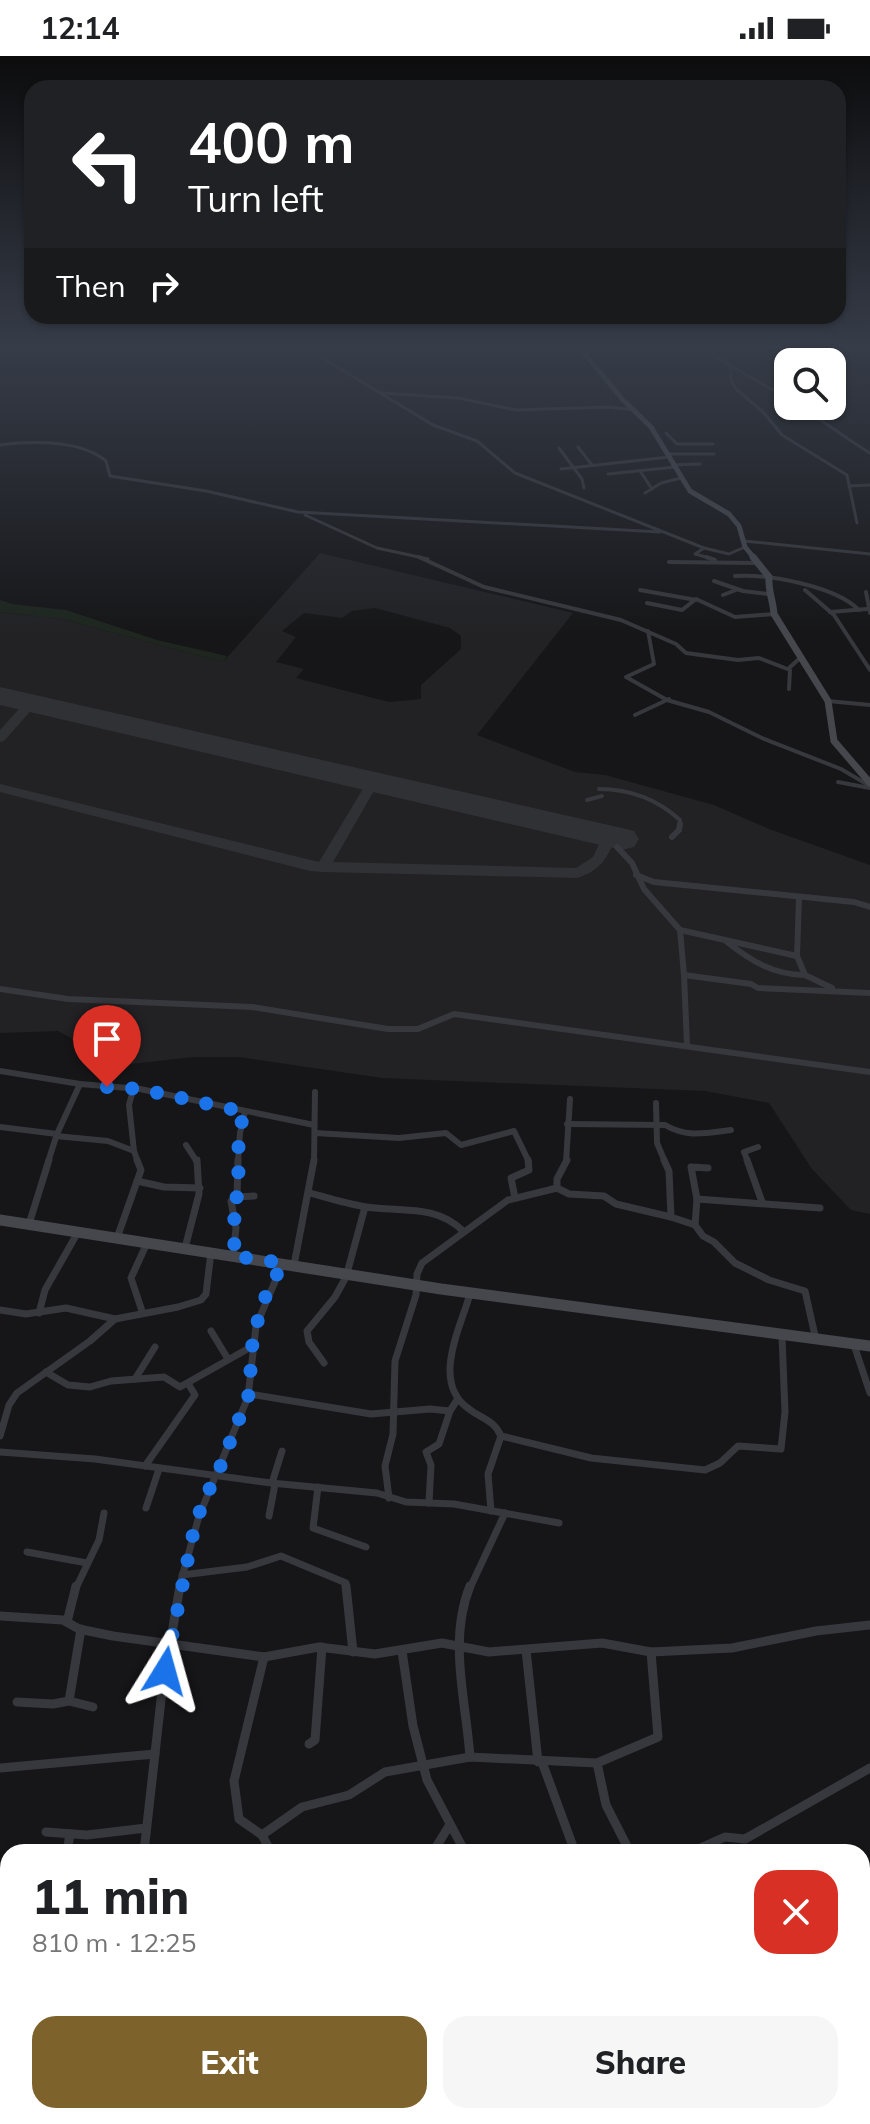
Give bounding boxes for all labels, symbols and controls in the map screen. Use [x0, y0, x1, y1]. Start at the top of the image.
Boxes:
text: 12:14 [40, 9, 119, 47]
text: 400 m [188, 107, 355, 177]
icon: left [56, 112, 160, 216]
text: Turn left [188, 176, 324, 221]
icon: right [142, 264, 186, 308]
text: Then [56, 267, 126, 305]
map controls [774, 348, 846, 420]
button: search [774, 348, 846, 420]
pin [73, 1005, 141, 1087]
icon: arrive [85, 1017, 129, 1061]
position arrow [123, 1629, 207, 1713]
text: 11 min [32, 1866, 189, 1926]
button: close [754, 1870, 838, 1954]
text: 810 m · 12:25 [32, 1926, 196, 1959]
button: Exit [32, 2016, 427, 2108]
button: Share [443, 2016, 838, 2108]

